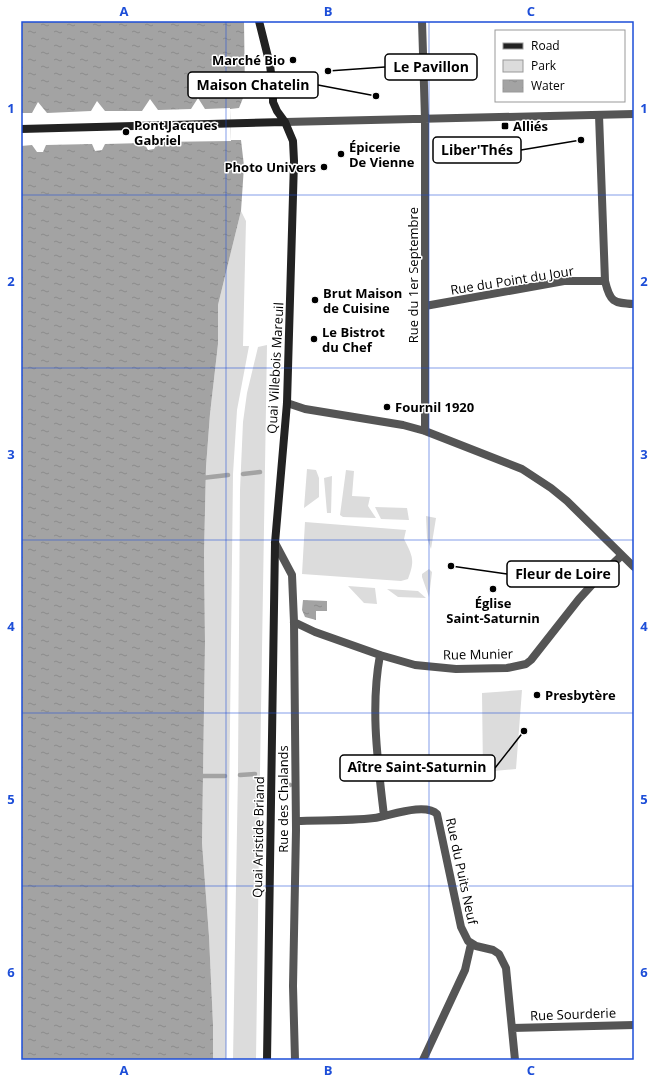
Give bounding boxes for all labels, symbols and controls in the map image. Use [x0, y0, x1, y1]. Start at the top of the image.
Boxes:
text: A [120, 2, 129, 20]
text: B [324, 2, 333, 20]
text: C [527, 2, 535, 20]
legend [495, 30, 625, 102]
text: Road [531, 37, 560, 54]
place label: Marché Bio [212, 51, 285, 69]
callout: Le Pavillon [385, 54, 477, 80]
marker: Marché Bio [288, 55, 298, 65]
text: Le Pavillon [393, 57, 469, 76]
text: Park [531, 57, 557, 74]
callout: Maison Chatelin [188, 72, 318, 98]
text: Maison Chatelin [196, 75, 310, 94]
text: Water [531, 77, 565, 94]
text: 1 [7, 99, 15, 117]
text: 1 [640, 99, 648, 117]
place label: Pont Jacques Gabriel [134, 116, 218, 149]
place label: Alliés [513, 117, 548, 135]
marker: Alliés [500, 121, 510, 131]
marker: Pont Jacques Gabriel [121, 127, 131, 137]
callout: Liber'Thés [433, 137, 521, 163]
place label: Épicerie De Vienne [349, 138, 415, 171]
text: Liber'Thés [441, 140, 513, 159]
marker: Épicerie De Vienne [336, 149, 346, 159]
place label: Photo Univers [224, 158, 316, 176]
marker: Photo Univers [319, 162, 329, 172]
street label: Rue du 1er Septembre [404, 207, 422, 343]
street label: Rue du Point du Jour [449, 261, 576, 299]
text: 2 [7, 272, 15, 290]
text: 2 [640, 272, 648, 290]
place label: Brut Maison de Cuisine [323, 284, 402, 317]
marker: Brut Maison de Cuisine [310, 295, 320, 305]
street label: Quai Villebois Mareuil [263, 302, 287, 434]
place label: Le Bistrot du Chef [322, 323, 385, 356]
marker: Le Bistrot du Chef [309, 334, 319, 344]
place label: Fournil 1920 [395, 398, 474, 416]
marker: Fournil 1920 [382, 402, 392, 412]
text: 3 [7, 445, 15, 463]
text: 3 [640, 445, 648, 463]
callout: Fleur de Loire [507, 561, 619, 587]
text: Fleur de Loire [515, 564, 611, 583]
marker: Église Saint-Saturnin [488, 584, 498, 594]
place label: Église Saint-Saturnin [446, 594, 540, 627]
text: 4 [7, 617, 15, 635]
text: 4 [640, 617, 648, 635]
street label: Rue Munier [443, 644, 514, 664]
place label: Presbytère [545, 686, 616, 704]
marker: Presbytère [532, 690, 542, 700]
street label: Rue des Chalands [274, 745, 292, 853]
callout: Aître Saint-Saturnin [340, 755, 495, 781]
text: Aître Saint-Saturnin [348, 757, 486, 776]
street label: Quai Aristide Briand [248, 776, 268, 898]
text: 5 [7, 790, 15, 808]
text: 5 [640, 790, 648, 808]
street label: Rue du Puits Neuf [442, 816, 482, 927]
text: 6 [7, 963, 15, 981]
text: 6 [640, 963, 648, 981]
street label: Rue Sourderie [530, 1004, 616, 1024]
text: A [120, 1061, 129, 1079]
text: B [324, 1061, 333, 1079]
text: C [527, 1061, 535, 1079]

